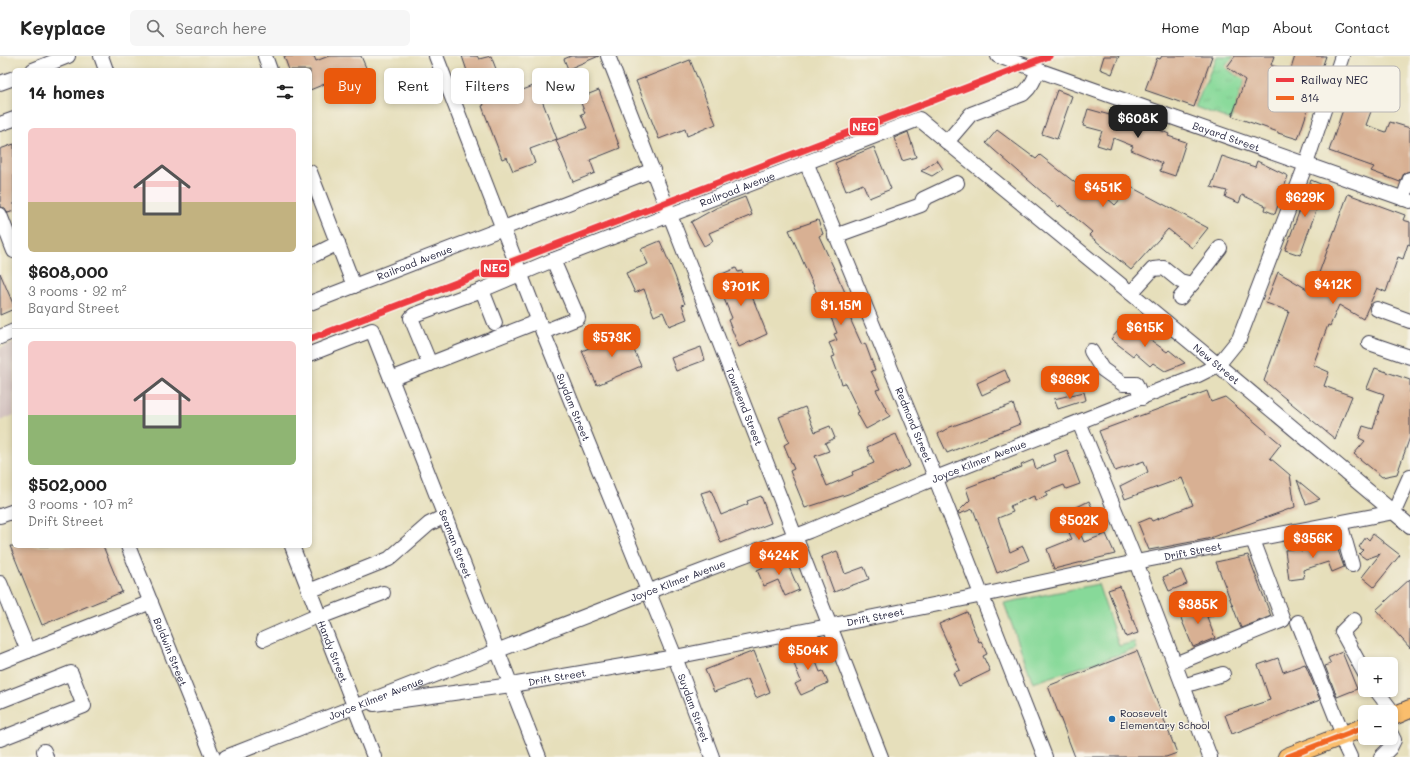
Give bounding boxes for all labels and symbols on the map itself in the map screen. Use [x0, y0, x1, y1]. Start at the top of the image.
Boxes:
legend [1268, 66, 1400, 112]
text: Railway NEC [1301, 72, 1368, 87]
text: 814 [1301, 90, 1320, 105]
pin: $608K [1110, 105, 1166, 139]
line badge: NEC [849, 117, 879, 136]
street label: Bayard Street [1191, 118, 1262, 155]
text: NEC [852, 119, 876, 134]
street label: Railroad Avenue [698, 168, 777, 210]
pin: $451K [1075, 174, 1131, 208]
pin: $629K [1277, 184, 1333, 218]
street label: Railroad Avenue [375, 242, 454, 283]
line badge: NEC [480, 259, 510, 278]
text: NEC [483, 260, 507, 275]
pin: $412K [1305, 271, 1361, 305]
pin: $701K [713, 273, 769, 307]
pin: $1.15M [808, 292, 874, 326]
pin: $615K [1117, 314, 1173, 348]
pin: $573K [584, 324, 640, 358]
street label: New Street [1190, 340, 1243, 387]
street label: Townsend Street [723, 365, 766, 448]
pin: $369K [1042, 366, 1098, 400]
street label: Suydam Street [553, 371, 594, 443]
street label: Redmond Street [892, 385, 936, 464]
street label: Joyce Kilmer Avenue [929, 436, 1028, 486]
street label: Seaman Street [436, 507, 475, 580]
pin: $502K [1051, 507, 1107, 541]
pin: $356K [1285, 525, 1341, 559]
street label: Drift Street [1163, 539, 1223, 563]
pin: $424K [751, 542, 807, 576]
street label: Joyce Kilmer Avenue [628, 556, 727, 605]
pin: $385K [1170, 591, 1226, 625]
street label: Drift Street [845, 604, 905, 629]
street label: Baldwin Street [151, 615, 191, 688]
street label: Handy Street [315, 618, 351, 684]
pin: $504K [780, 637, 836, 671]
street label: Drift Street [527, 665, 587, 689]
street label: Suydam Street [675, 672, 713, 744]
street label: Joyce Kilmer Avenue [326, 673, 425, 723]
place label: Roosevelt Elementary School [1120, 706, 1210, 732]
marker: Roosevelt Elementary School [1107, 714, 1117, 724]

